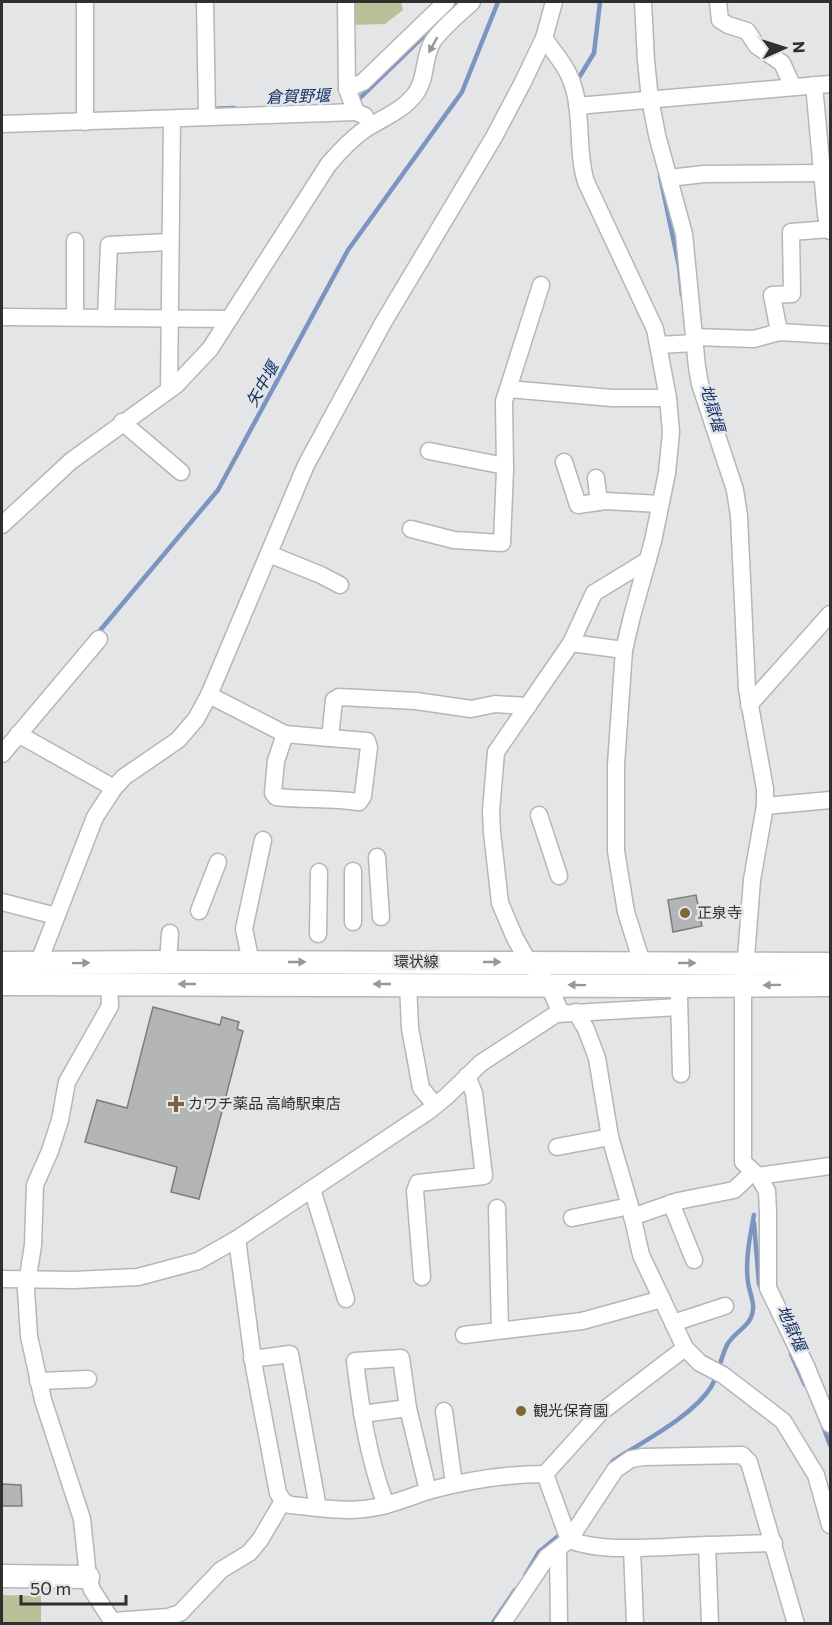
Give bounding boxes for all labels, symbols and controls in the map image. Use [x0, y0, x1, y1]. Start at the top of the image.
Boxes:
north arrow [754, 18, 814, 78]
one-way arrow [428, 37, 438, 54]
text: N [790, 41, 809, 54]
water label: 倉賀野堰 [266, 85, 333, 106]
water label: 矢中堰 [242, 356, 283, 409]
water label: 地獄堰 [698, 382, 730, 436]
place label: 正泉寺 [697, 903, 742, 921]
marker: 正泉寺 [678, 906, 692, 920]
street label: 環状線 [393, 952, 439, 970]
one-way arrow [287, 957, 306, 967]
one-way arrow [482, 958, 501, 967]
one-way arrow [677, 958, 696, 968]
one-way arrow [71, 959, 90, 968]
one-way arrow [178, 979, 197, 989]
one-way arrow [373, 979, 392, 989]
one-way arrow [568, 980, 587, 990]
one-way arrow [763, 980, 782, 990]
place label: カワチ薬品 高崎駅東店 [188, 1094, 341, 1112]
marker: カワチ薬品 高崎駅東店 [169, 1097, 183, 1111]
water label: 地獄堰 [774, 1302, 812, 1356]
place label: 観光保育園 [533, 1401, 608, 1419]
marker: 観光保育園 [514, 1404, 528, 1418]
scale bar [21, 1568, 126, 1606]
text: 50 m [30, 1577, 71, 1599]

